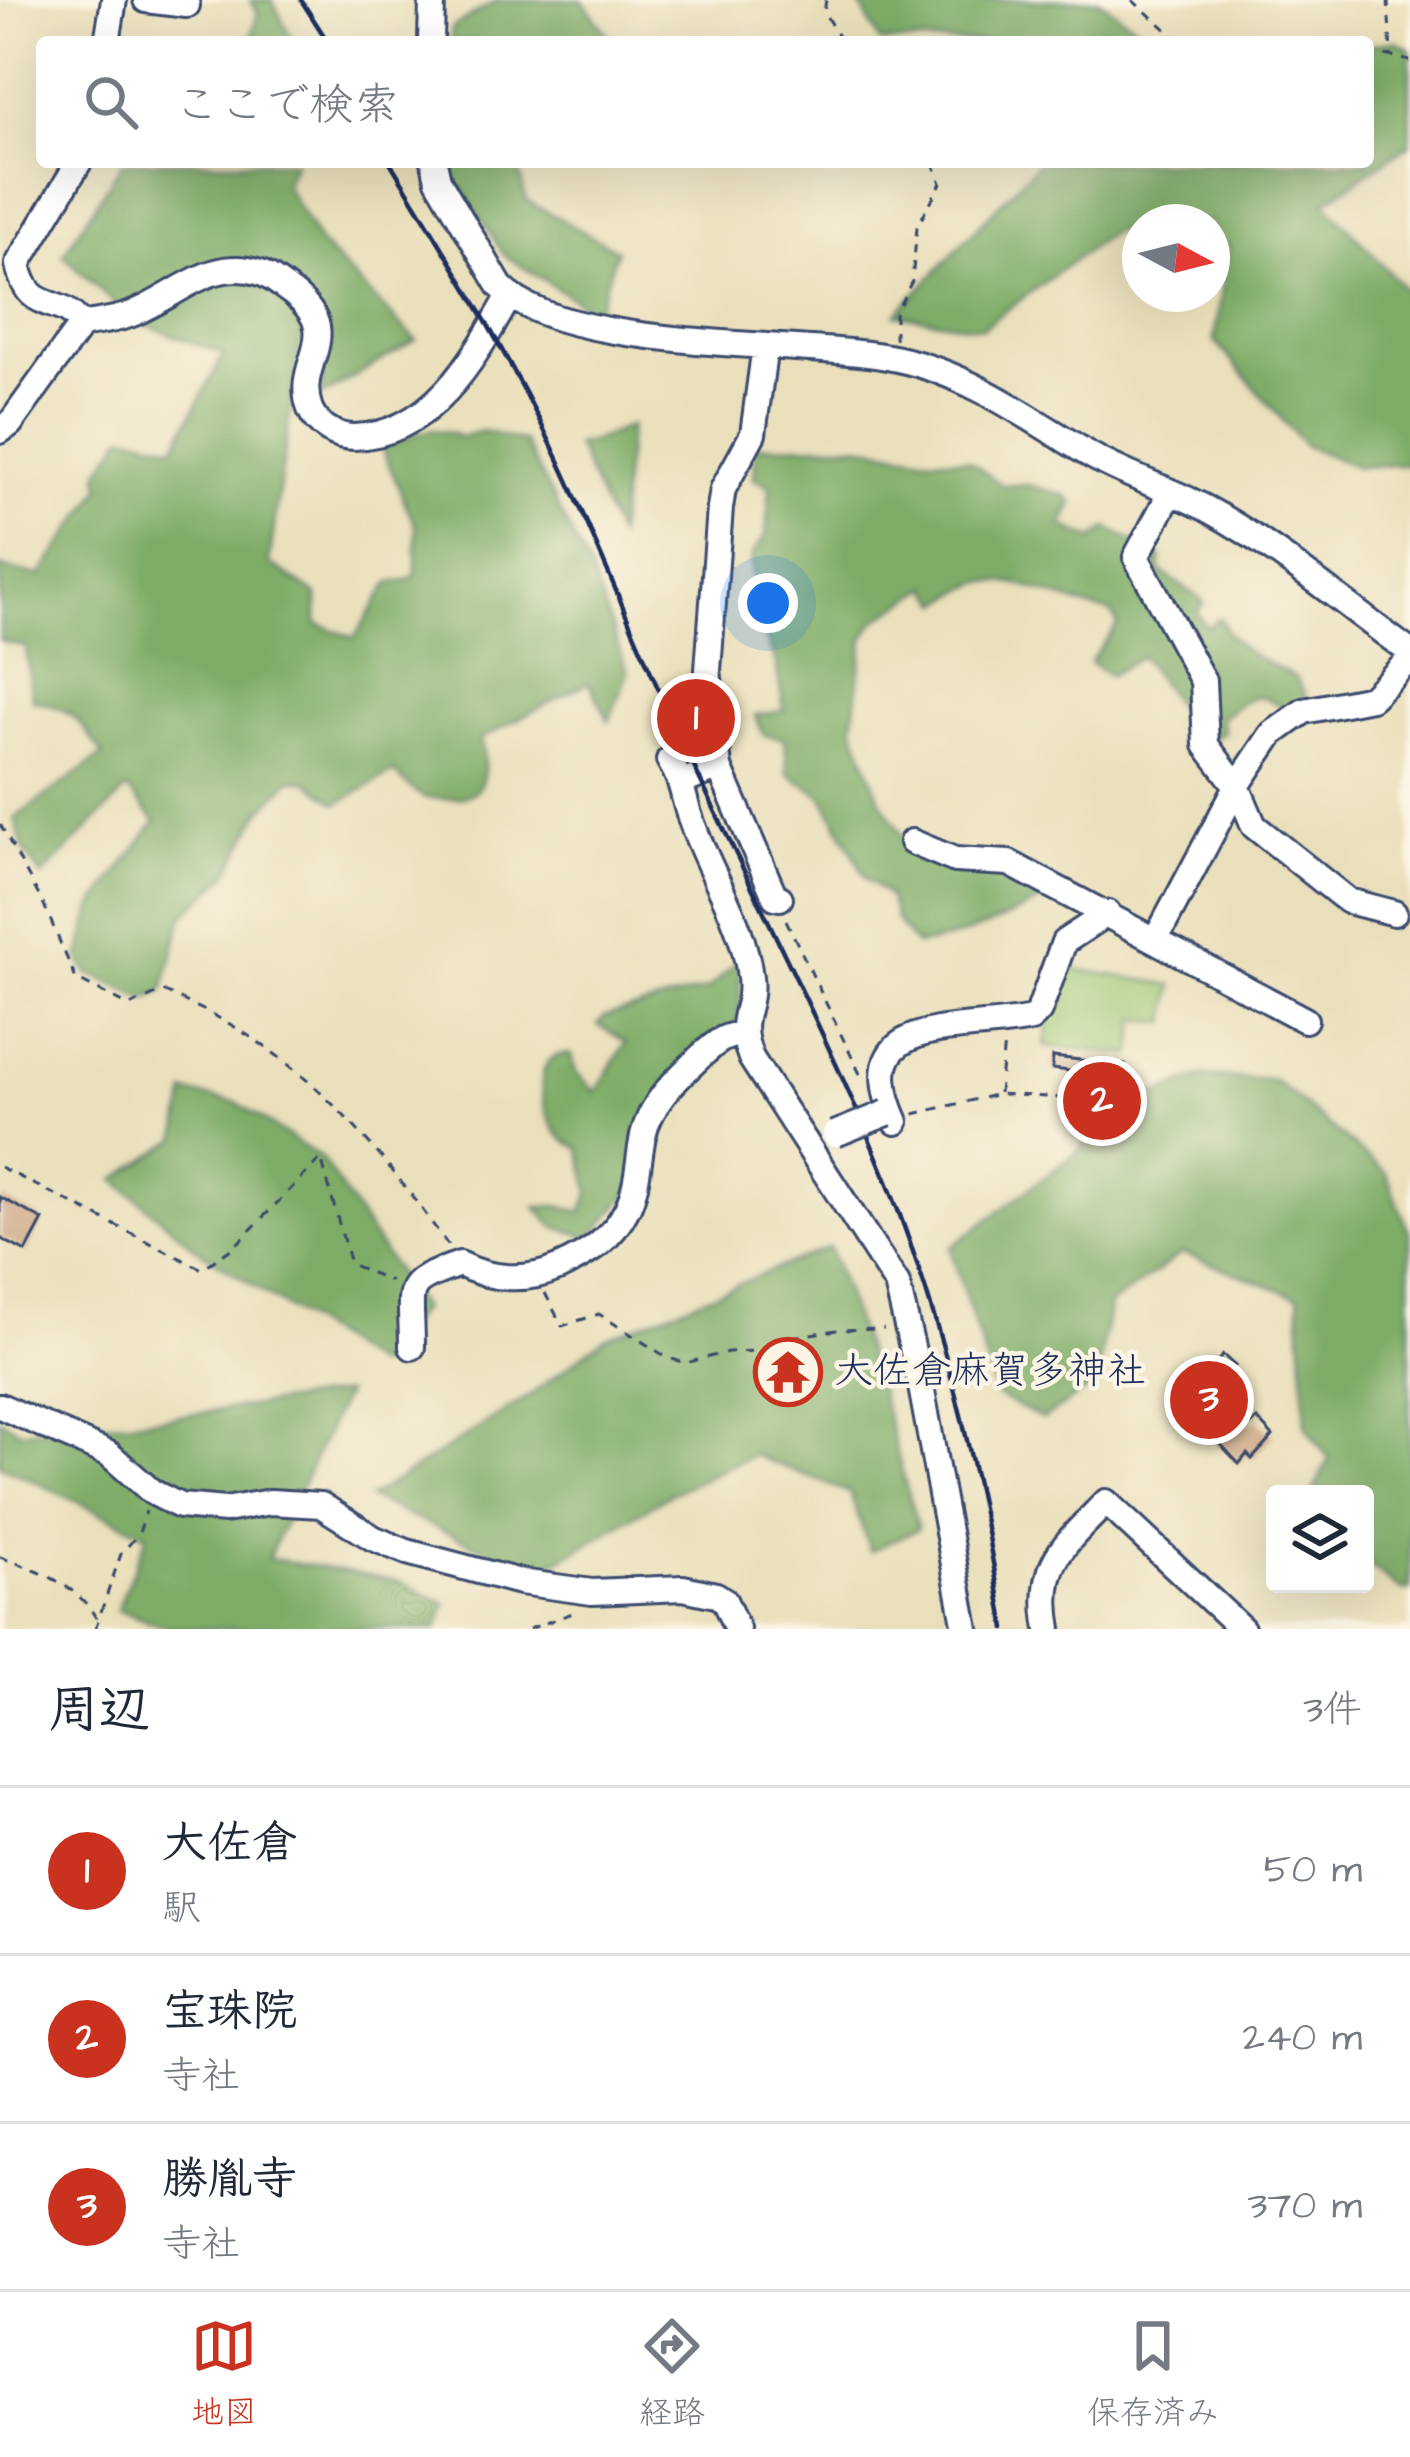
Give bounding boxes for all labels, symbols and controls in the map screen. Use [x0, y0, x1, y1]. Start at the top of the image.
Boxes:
search box [36, 36, 1374, 168]
icon: search [78, 69, 144, 135]
text: ここで検索 [174, 75, 399, 137]
north arrow [1122, 204, 1230, 312]
your location [738, 573, 798, 633]
pin: 1 [657, 673, 735, 763]
pin: 2 [1063, 1056, 1141, 1146]
temple icon: 大佐倉麻賀多神社 [753, 1337, 823, 1407]
place label: 大佐倉麻賀多神社 [834, 1345, 1146, 1399]
pin: 3 [1170, 1355, 1248, 1445]
map controls [1266, 1485, 1374, 1593]
button: layers [1266, 1485, 1374, 1593]
text: 周辺 [48, 1676, 150, 1747]
text: 3件 [1303, 1684, 1362, 1738]
text: 大佐倉 [162, 1813, 297, 1875]
text: 1 [85, 1844, 90, 1898]
text: 50 m [1264, 1844, 1362, 1898]
text: 駅 [162, 1882, 201, 1936]
text: 宝珠院 [162, 1981, 297, 2043]
text: 2 [76, 2012, 98, 2066]
text: 240 m [1243, 2012, 1362, 2066]
text: 寺社 [162, 2050, 240, 2104]
text: 勝胤寺 [162, 2149, 297, 2211]
text: 3 [77, 2180, 97, 2234]
text: 370 m [1248, 2180, 1362, 2234]
text: 寺社 [162, 2218, 240, 2272]
tab: 地図 [191, 2313, 257, 2436]
tab: 経路 [639, 2313, 705, 2436]
tab: 保存済み [1087, 2313, 1219, 2436]

